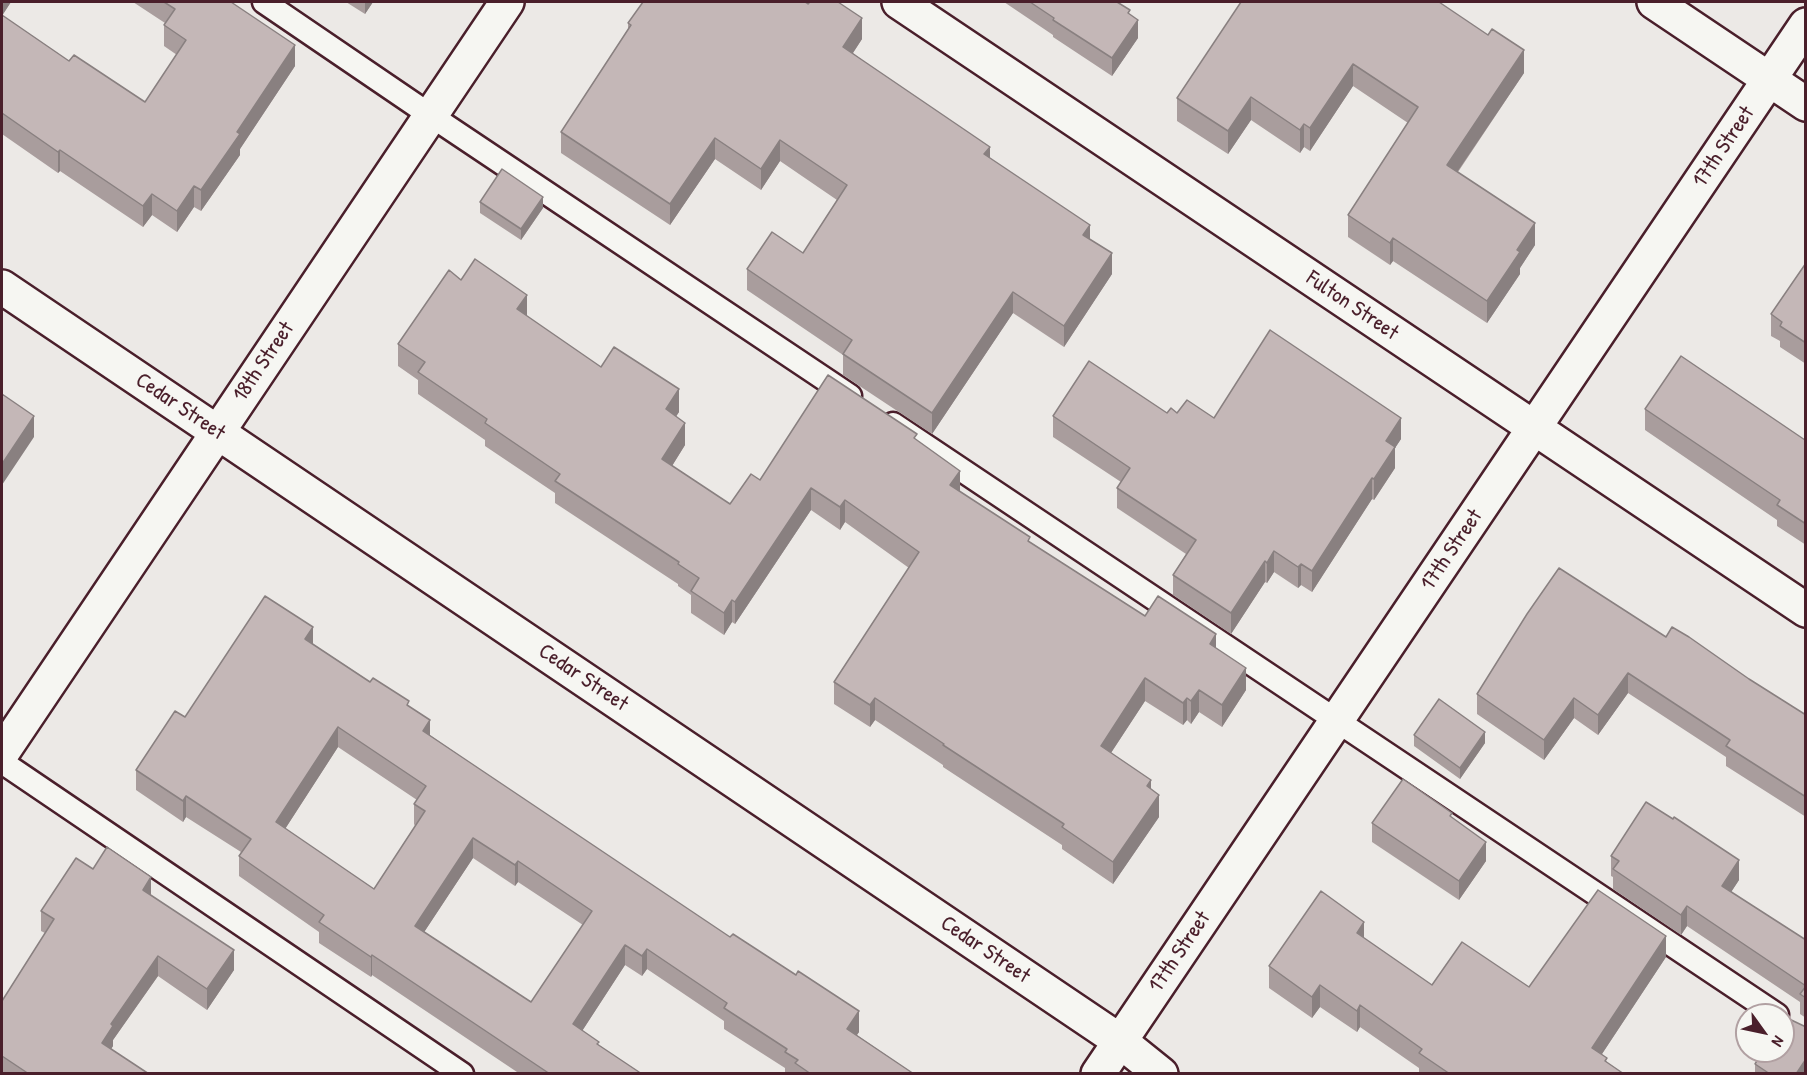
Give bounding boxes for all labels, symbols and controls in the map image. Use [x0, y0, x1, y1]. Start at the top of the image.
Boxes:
street label: 17th Street [1687, 101, 1761, 193]
street label: Fulton Street [1301, 266, 1403, 346]
street label: 18th Street [228, 317, 300, 407]
street label: Cedar Street [130, 367, 230, 447]
street label: 17th Street [1415, 504, 1489, 596]
street label: Cedar Street [533, 638, 633, 718]
street label: 17th Street [1143, 906, 1217, 998]
street label: Cedar Street [935, 910, 1035, 990]
north arrow [1735, 1003, 1795, 1063]
text: N [1767, 1032, 1790, 1051]

